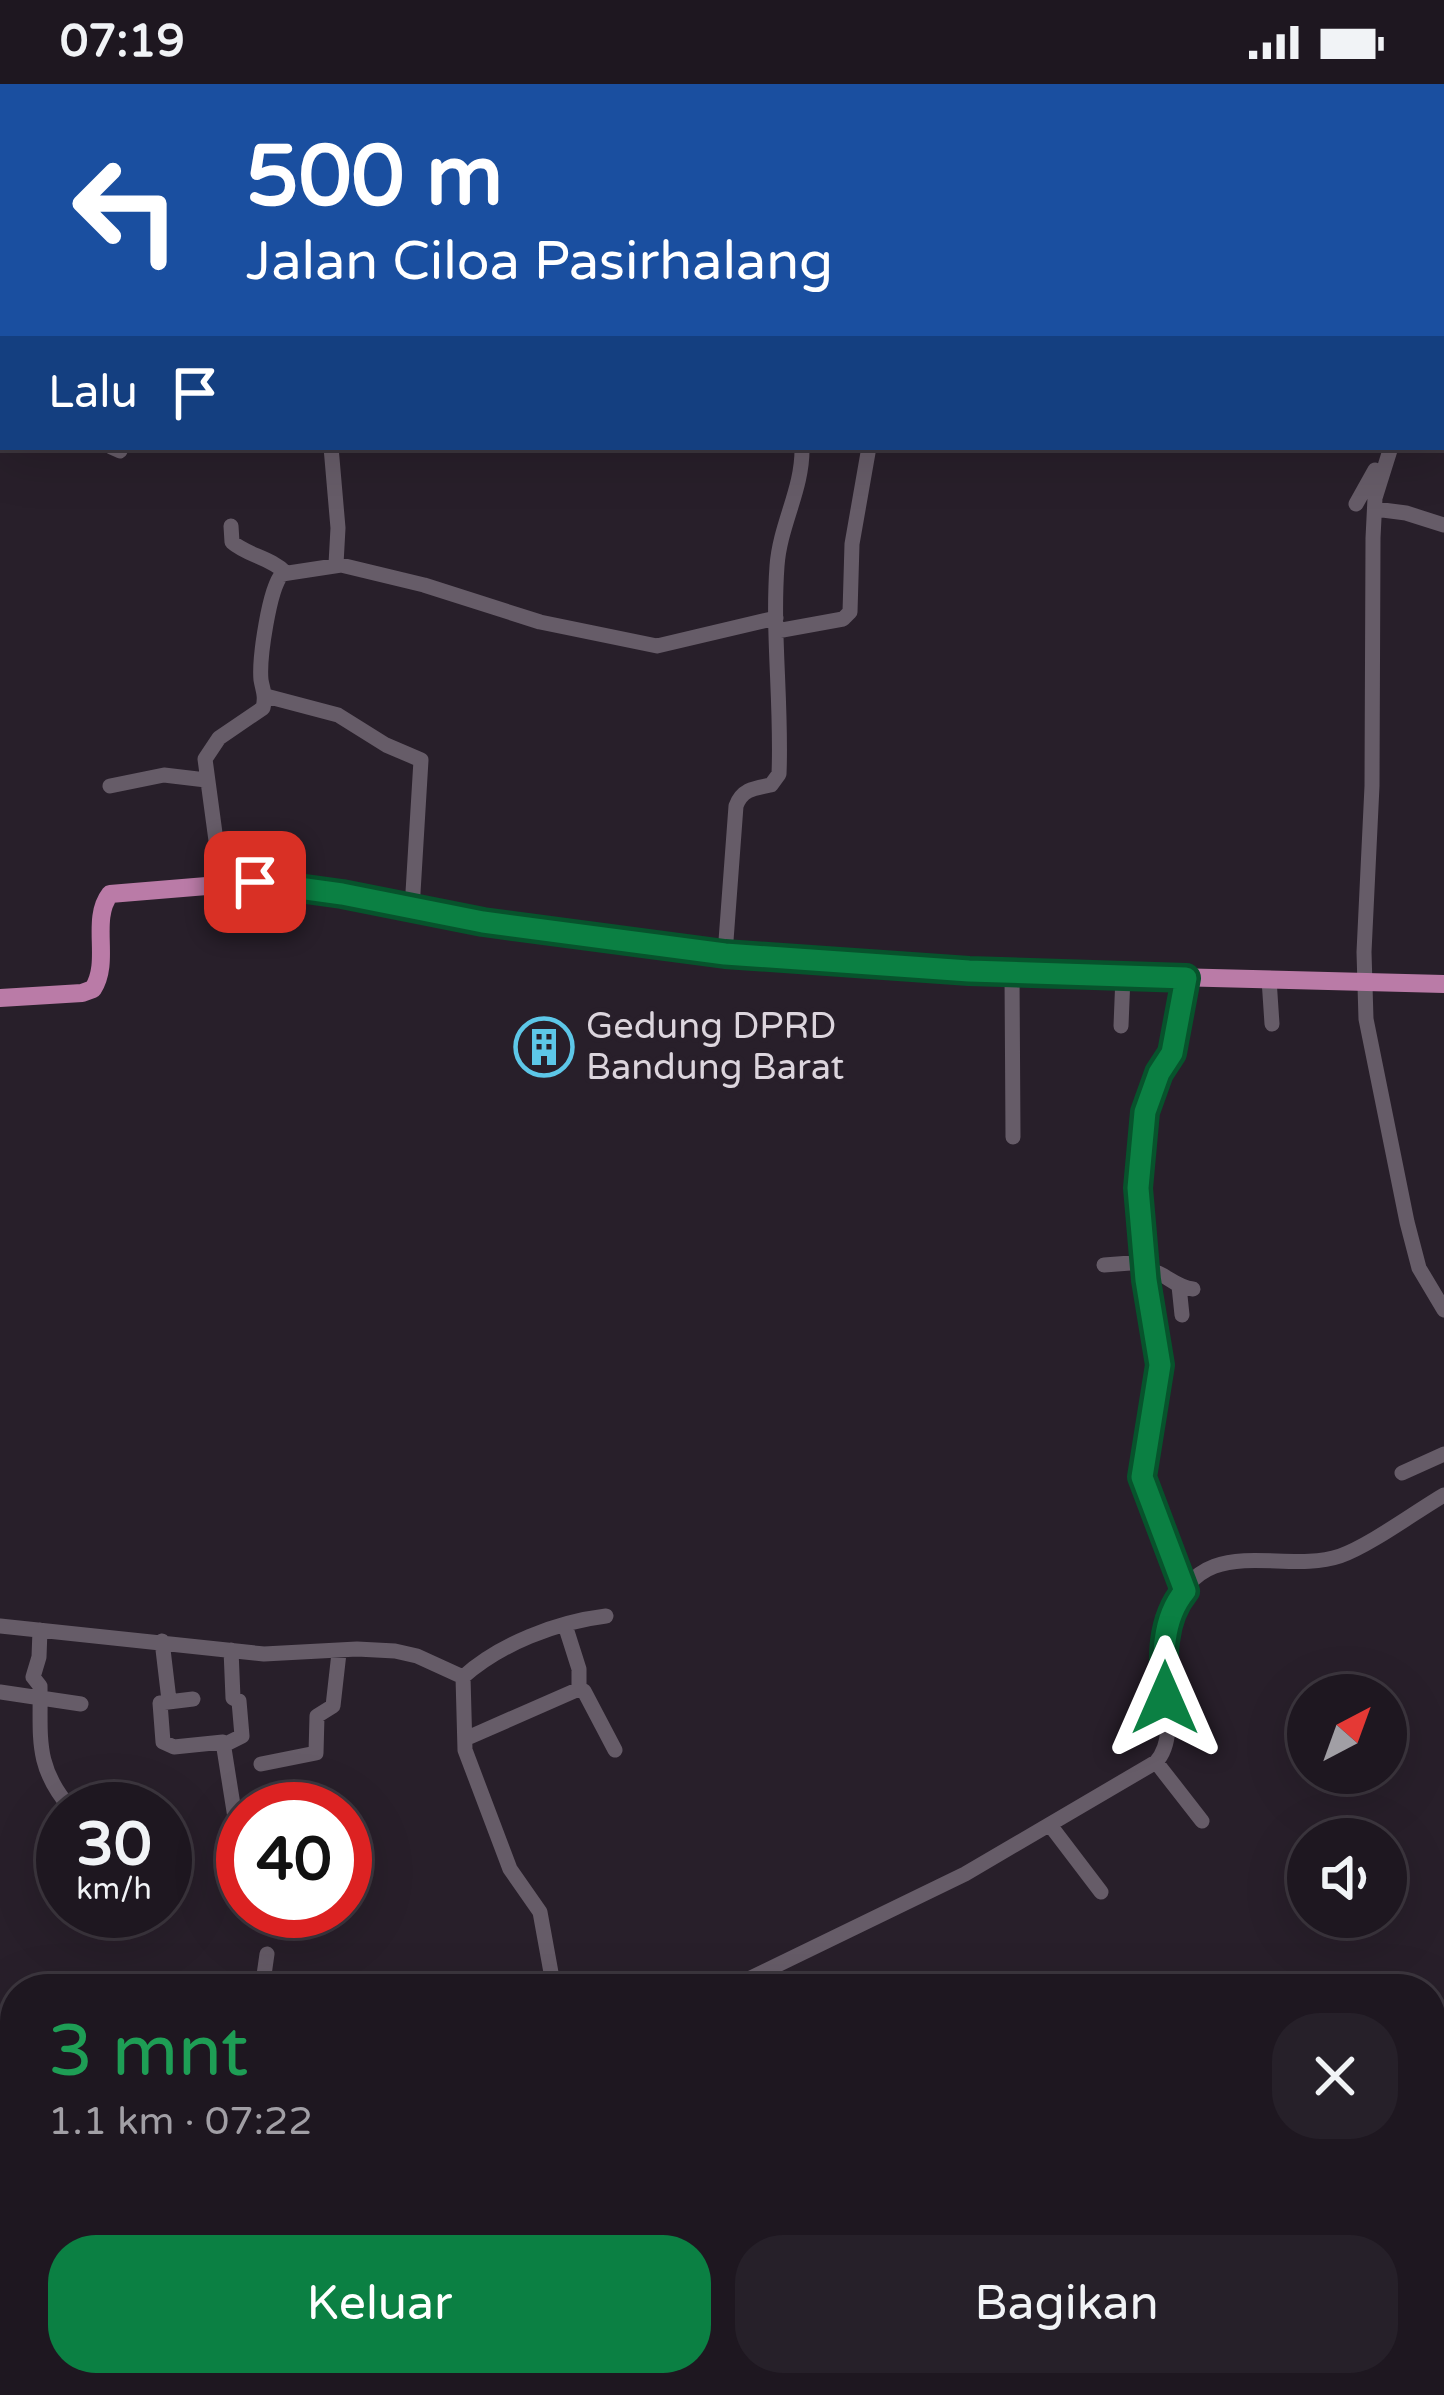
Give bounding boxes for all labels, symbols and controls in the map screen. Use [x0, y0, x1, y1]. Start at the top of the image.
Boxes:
text: 07:19 [60, 15, 185, 69]
text: 500 m [246, 127, 503, 228]
icon: left [48, 132, 204, 288]
text: Jalan Ciloa Pasirhalang [246, 229, 833, 294]
icon: arrive [162, 360, 228, 426]
text: Lalu [48, 366, 138, 420]
pin [204, 831, 306, 933]
icon: arrive [222, 849, 288, 915]
place label: Gedung DPRD Bandung Barat [586, 1005, 844, 1089]
building icon: Gedung DPRD Bandung Barat [513, 1016, 575, 1078]
position arrow [1102, 1635, 1228, 1761]
north arrow [1287, 1674, 1407, 1794]
map controls [1287, 1674, 1407, 1938]
speed limit sign: 40 [216, 1782, 372, 1938]
text: 30 [76, 1809, 152, 1881]
button: sound [1287, 1818, 1407, 1938]
text: km/h [76, 1871, 152, 1908]
text: 3 mnt [48, 2009, 249, 2096]
button: close [1272, 2013, 1398, 2139]
text: 1.1 km · 07:22 [48, 2098, 313, 2145]
button: Keluar [48, 2235, 711, 2373]
button: Bagikan [735, 2235, 1398, 2373]

